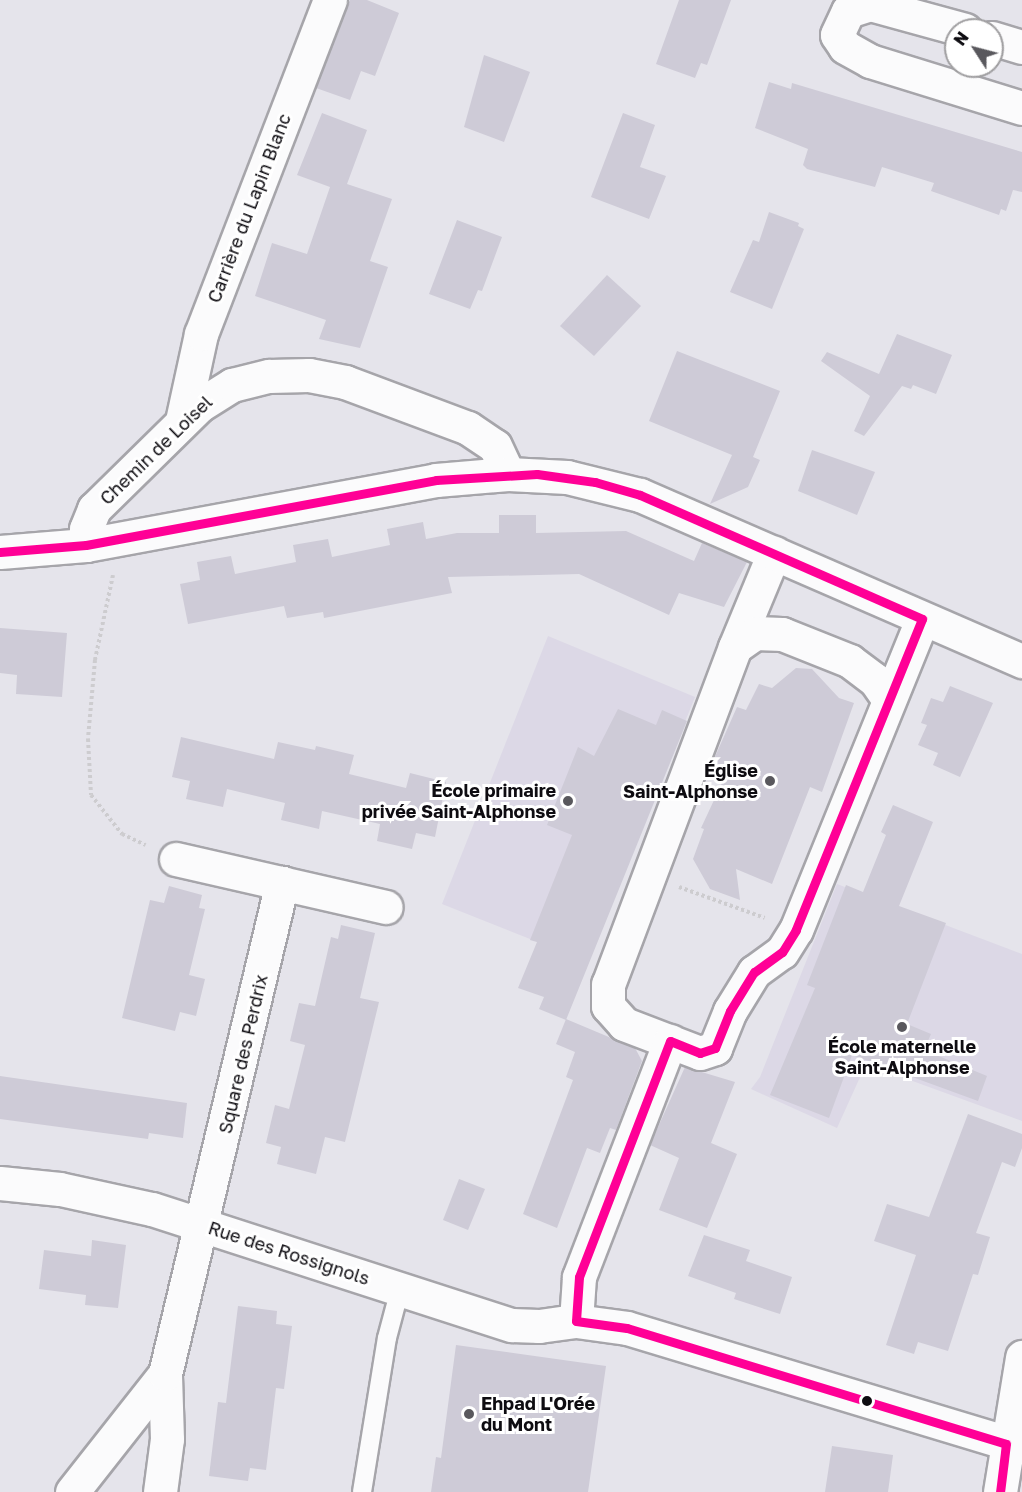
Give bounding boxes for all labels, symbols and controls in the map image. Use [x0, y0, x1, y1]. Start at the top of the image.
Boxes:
north arrow [944, 18, 1004, 78]
text: N [949, 28, 973, 49]
street label: Carrière du Lapin Blanc [203, 110, 295, 306]
street label: Chemin de Loisel [95, 391, 217, 509]
place label: Église Saint-Alphonse [623, 760, 758, 802]
marker: Église Saint-Alphonse [763, 774, 777, 788]
place label: École primaire privée Saint-Alphonse [362, 780, 556, 822]
marker: École primaire privée Saint-Alphonse [561, 794, 575, 808]
street label: Square des Perdrix [214, 972, 272, 1136]
marker: École maternelle Saint-Alphonse [895, 1020, 909, 1034]
place label: École maternelle Saint-Alphonse [828, 1036, 976, 1078]
street label: Rue des Rossignols [206, 1217, 372, 1289]
place label: Ehpad L'Orée du Mont [481, 1393, 595, 1436]
unlabelled marker [861, 1395, 873, 1407]
marker: Ehpad L'Orée du Mont [462, 1407, 476, 1421]

